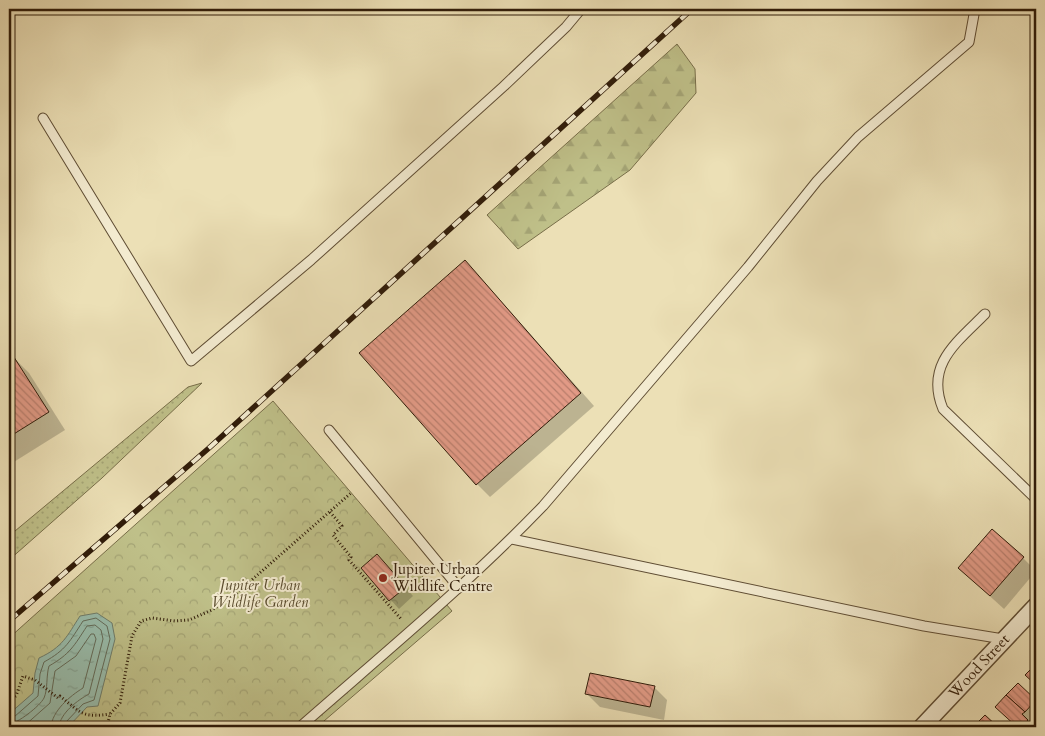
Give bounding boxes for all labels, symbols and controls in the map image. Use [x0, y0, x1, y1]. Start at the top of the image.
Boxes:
place label: Jupiter Urban Wildlife Centre [391, 559, 493, 596]
marker: Jupiter Urban Wildlife Centre [377, 572, 389, 584]
park label: Jupiter Urban Wildlife Garden [212, 575, 309, 612]
street label: Wood Street [943, 629, 1014, 703]

